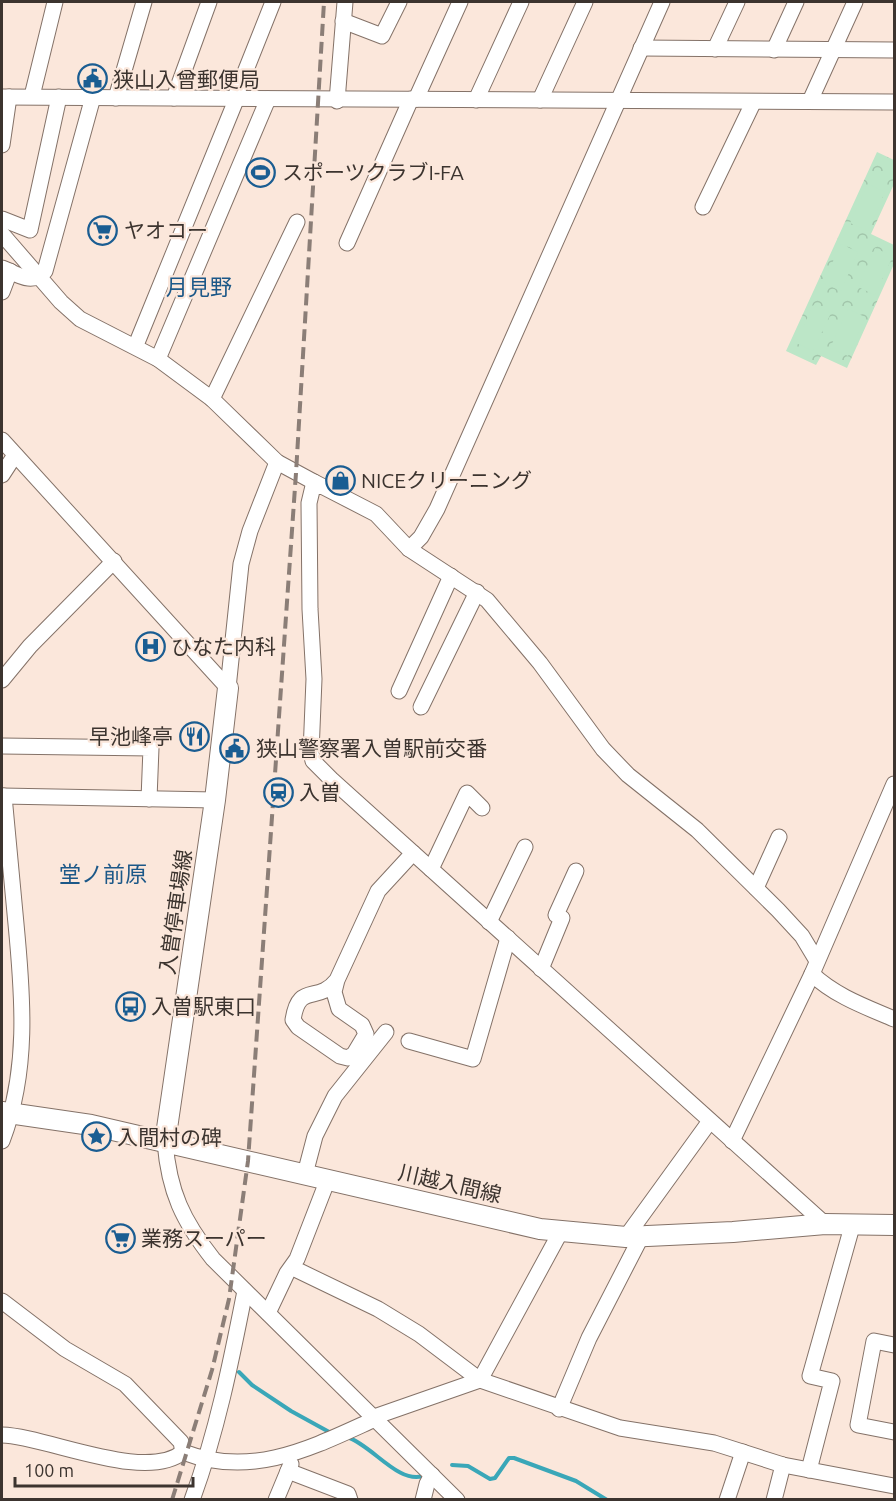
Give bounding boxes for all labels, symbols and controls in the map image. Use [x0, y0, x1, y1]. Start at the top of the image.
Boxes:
public building icon: 狭山入曾郵便局 [76, 63, 108, 95]
place label: 狭山入曾郵便局 [113, 67, 260, 91]
sports icon: スポーツクラブI-FA [245, 156, 277, 188]
place label: スポーツクラブI-FA [282, 160, 464, 184]
supermarket icon: ヤオコー [87, 214, 119, 246]
place label: ヤオコー [124, 218, 208, 242]
district label: 月見野 [166, 274, 232, 299]
shop icon: NICEクリーニング [324, 464, 356, 496]
place label: NICEクリーニング [361, 468, 532, 492]
hospital icon: ひなた内科 [134, 630, 166, 662]
place label: ひなた内科 [171, 634, 276, 658]
restaurant icon: 早池峰亭 [178, 720, 210, 752]
place label: 早池峰亭 [89, 724, 173, 748]
public building icon: 狭山警察署入曽駅前交番 [219, 732, 251, 764]
place label: 狭山警察署入曽駅前交番 [256, 736, 487, 760]
station icon: 入曽 [262, 776, 294, 808]
place label: 入曽 [299, 780, 341, 804]
street label: 入曽停車場線 [154, 848, 196, 976]
district label: 堂ノ前原 [59, 861, 147, 886]
bus stop icon: 入曽駅東口 [114, 990, 146, 1022]
place label: 入曽駅東口 [151, 994, 256, 1018]
place icon: 入間村の碑 [80, 1121, 112, 1153]
place label: 入間村の碑 [117, 1125, 222, 1149]
street label: 川越入間線 [396, 1159, 504, 1207]
supermarket icon: 業務スーパー [104, 1222, 136, 1254]
place label: 業務スーパー [141, 1226, 267, 1250]
scale bar [15, 1450, 194, 1488]
text: 100 m [24, 1460, 74, 1480]

